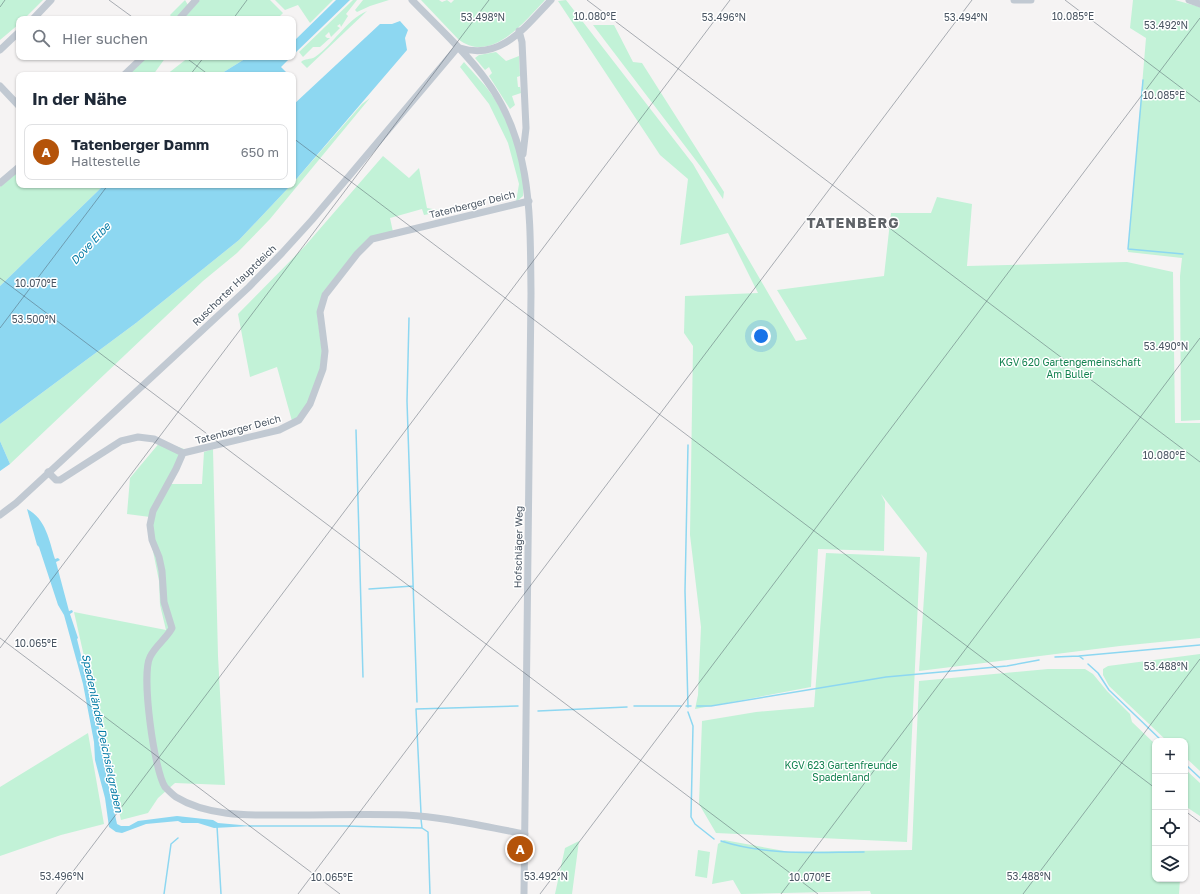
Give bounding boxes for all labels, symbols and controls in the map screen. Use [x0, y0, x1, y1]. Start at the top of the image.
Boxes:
text: 10.080°E [574, 10, 616, 22]
text: 10.085°E [1052, 10, 1094, 22]
text: 53.498°N [461, 11, 505, 23]
text: 53.496°N [702, 11, 746, 23]
text: 53.494°N [944, 11, 988, 23]
search box [16, 16, 296, 60]
text: 53.492°N [1144, 19, 1188, 31]
icon: search [30, 27, 52, 49]
text: Hier suchen [62, 29, 148, 47]
text: In der Nähe [32, 88, 127, 109]
text: 10.085°E [1143, 89, 1185, 101]
text: Tatenberger Damm [71, 135, 209, 153]
text: A [41, 144, 51, 160]
text: 650 m [241, 144, 279, 160]
text: Haltestelle [71, 153, 140, 169]
street label: Tatenberger Deich [428, 188, 516, 220]
district label: TATENBERG [806, 214, 900, 231]
water label: Dove Elbe [67, 218, 114, 267]
street label: Ruschorter Hauptdeich [190, 242, 278, 328]
text: 10.070°E [15, 277, 57, 289]
text: 53.500°N [12, 313, 56, 325]
your location [751, 326, 771, 346]
text: 53.490°N [1144, 340, 1188, 352]
park label: KGV 620 Gartengemeinschaft Am Buller [999, 356, 1141, 380]
street label: Tatenberger Deich [194, 412, 282, 446]
text: 10.080°E [1143, 449, 1185, 461]
street label: Hofschläger Weg [511, 506, 525, 588]
text: 10.065°E [15, 637, 57, 649]
water label: Spadenländer Deichsielgraben [79, 652, 126, 815]
text: 53.488°N [1144, 660, 1188, 672]
map controls [1152, 738, 1188, 882]
button: + [1152, 738, 1188, 774]
park label: KGV 623 Gartenfreunde Spadenland [784, 759, 898, 783]
button: − [1152, 774, 1188, 810]
button: locate [1152, 810, 1188, 846]
pin: A [507, 834, 533, 864]
button: layers [1152, 846, 1188, 882]
text: 53.496°N [40, 870, 84, 882]
text: 53.492°N [524, 870, 568, 882]
text: 53.488°N [1007, 870, 1051, 882]
text: 10.065°E [311, 871, 353, 883]
text: 10.070°E [789, 871, 831, 883]

